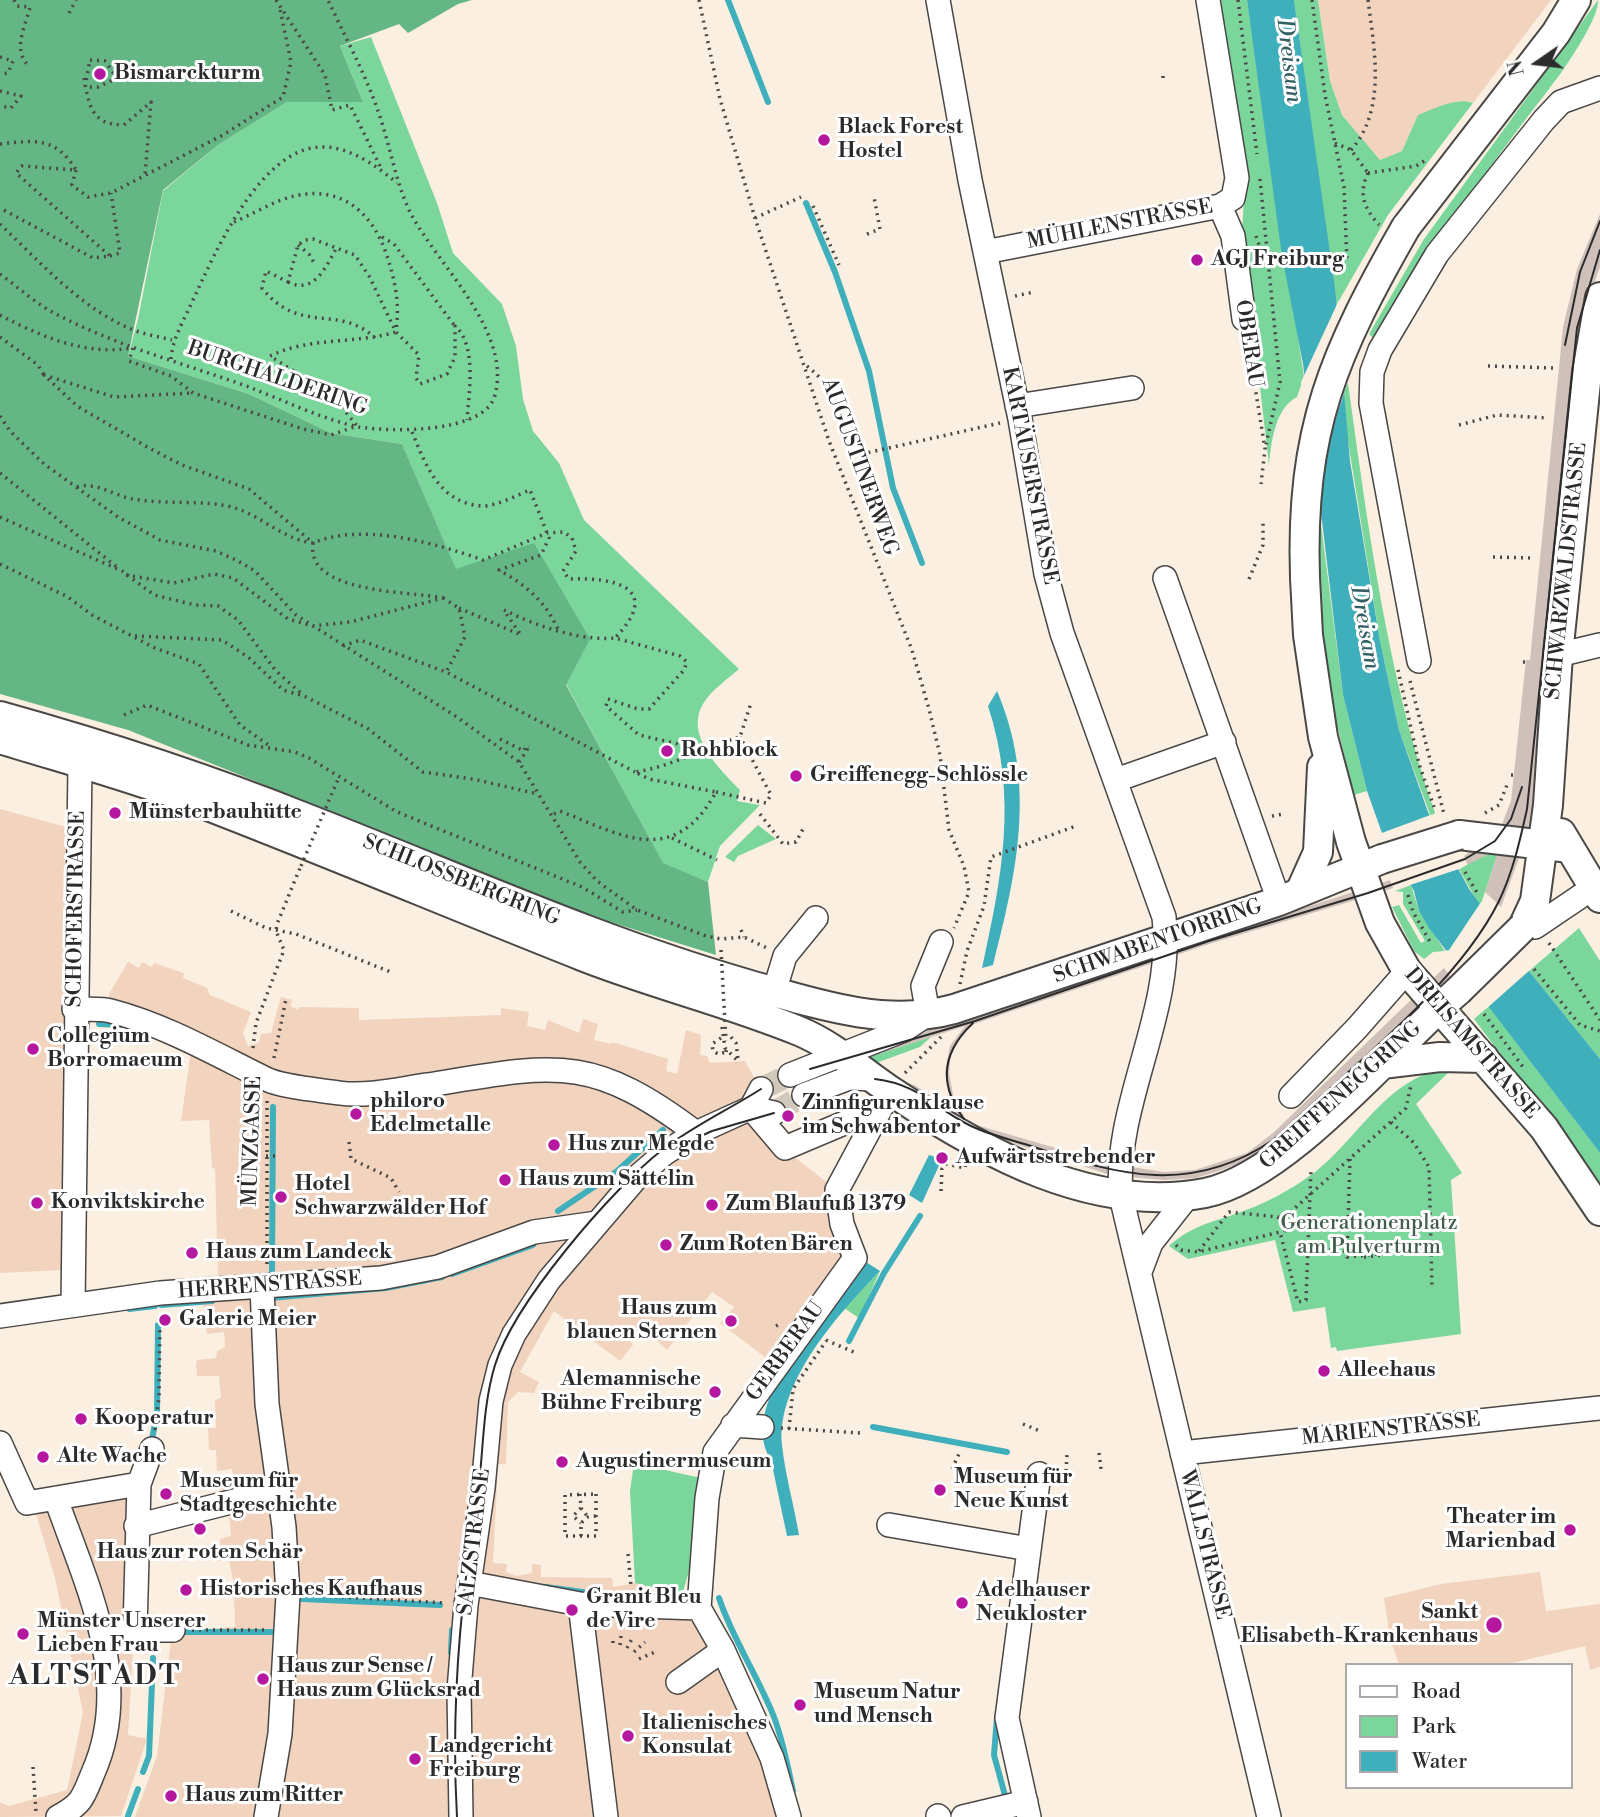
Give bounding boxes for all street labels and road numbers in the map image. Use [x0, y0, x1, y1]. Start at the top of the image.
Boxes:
street label: MÜHLENSTRASSE [1025, 195, 1215, 255]
street label: OBERAU [1229, 298, 1267, 390]
street label: BURGHALDERING [184, 336, 370, 422]
street label: KARTÄUSERSTRASSE [996, 365, 1062, 587]
street label: AUGUSTINERWEG [815, 375, 903, 559]
street label: SCHWARZWALDSTRASSE [1541, 441, 1593, 701]
street label: SCHOFERSTRASSE [63, 810, 91, 1008]
street label: SCHLOSSBERGRING [359, 830, 563, 932]
street label: SCHWABENTORRING [1050, 894, 1266, 990]
street label: DREISAMSTRASSE [1399, 963, 1543, 1125]
street label: GREIFFENEGGRING [1255, 1017, 1427, 1175]
street label: MÜNZGASSE [238, 1075, 268, 1207]
street label: HERRENSTRASSE [177, 1267, 363, 1305]
street label: GERBERAU [741, 1297, 831, 1407]
street label: MARIENSTRASSE [1300, 1408, 1482, 1452]
street label: SALZSTRASSE [453, 1467, 497, 1617]
street label: WALLSTRASSE [1173, 1468, 1235, 1622]

